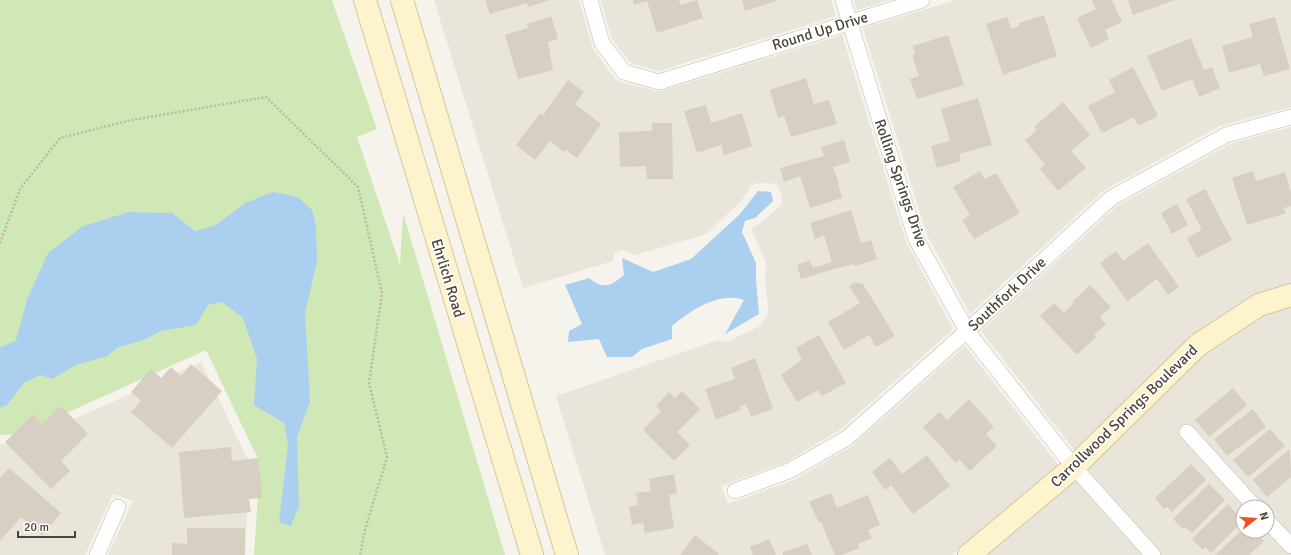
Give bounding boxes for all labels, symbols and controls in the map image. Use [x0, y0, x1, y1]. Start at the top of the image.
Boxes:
street label: Round Up Drive [770, 8, 870, 54]
street label: Rolling Springs Drive [871, 117, 931, 249]
street label: Ehrlich Road [428, 237, 468, 320]
street label: Southfork Drive [964, 253, 1050, 335]
street label: Carrollwood Springs Boulevard [1047, 341, 1201, 491]
north arrow [1235, 499, 1275, 539]
text: N [1257, 511, 1271, 522]
scale bar [18, 513, 75, 539]
text: 20 m [24, 520, 49, 535]

